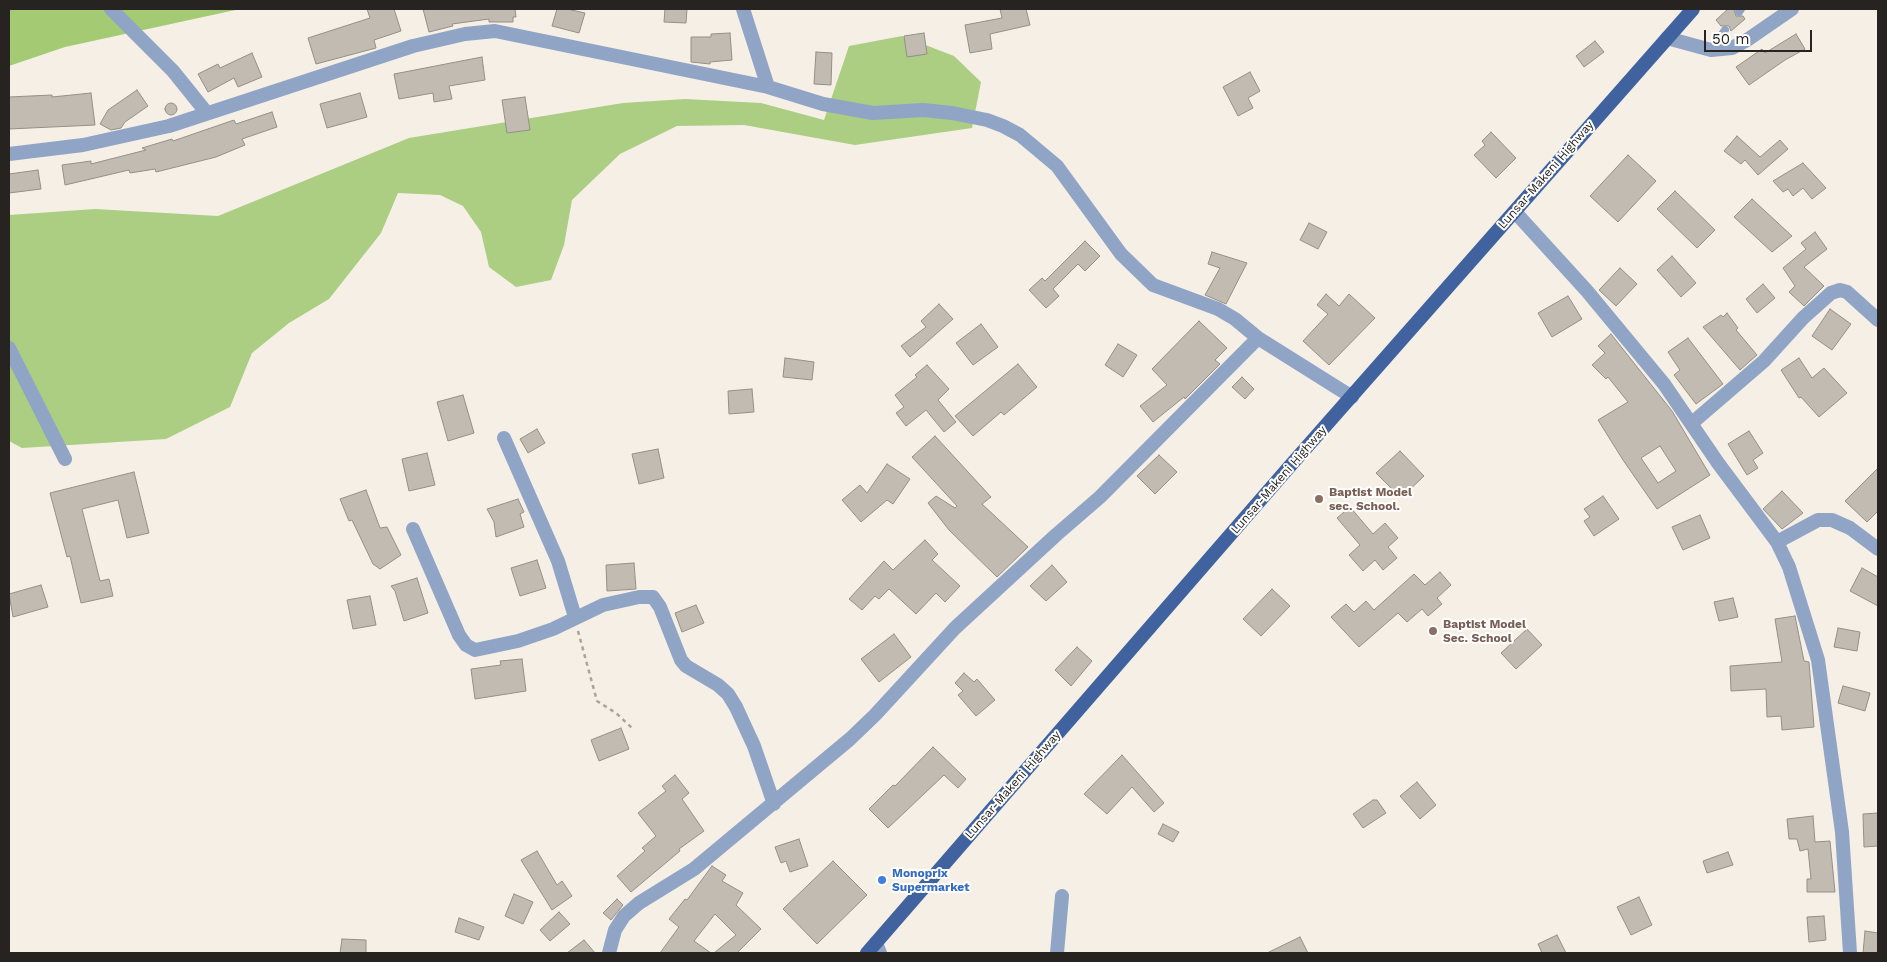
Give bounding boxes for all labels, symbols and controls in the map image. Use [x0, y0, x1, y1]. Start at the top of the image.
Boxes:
scale bar [1707, 20, 1814, 52]
text: 50 m [1712, 30, 1749, 48]
street label: Lunsar-Makeni Highway [1495, 118, 1597, 232]
street label: Lunsar-Makeni Highway [1228, 423, 1330, 537]
place label: Baptist Model sec. School. [1329, 485, 1412, 513]
marker: Baptist Model sec. School. [1313, 493, 1325, 505]
place label: Baptist Model Sec. School [1443, 617, 1526, 645]
marker: Baptist Model Sec. School [1427, 625, 1439, 637]
street label: Lunsar-Makeni Highway [962, 728, 1064, 842]
place label: Monoprix Supermarket [892, 866, 969, 894]
marker: Monoprix Supermarket [876, 874, 888, 886]

